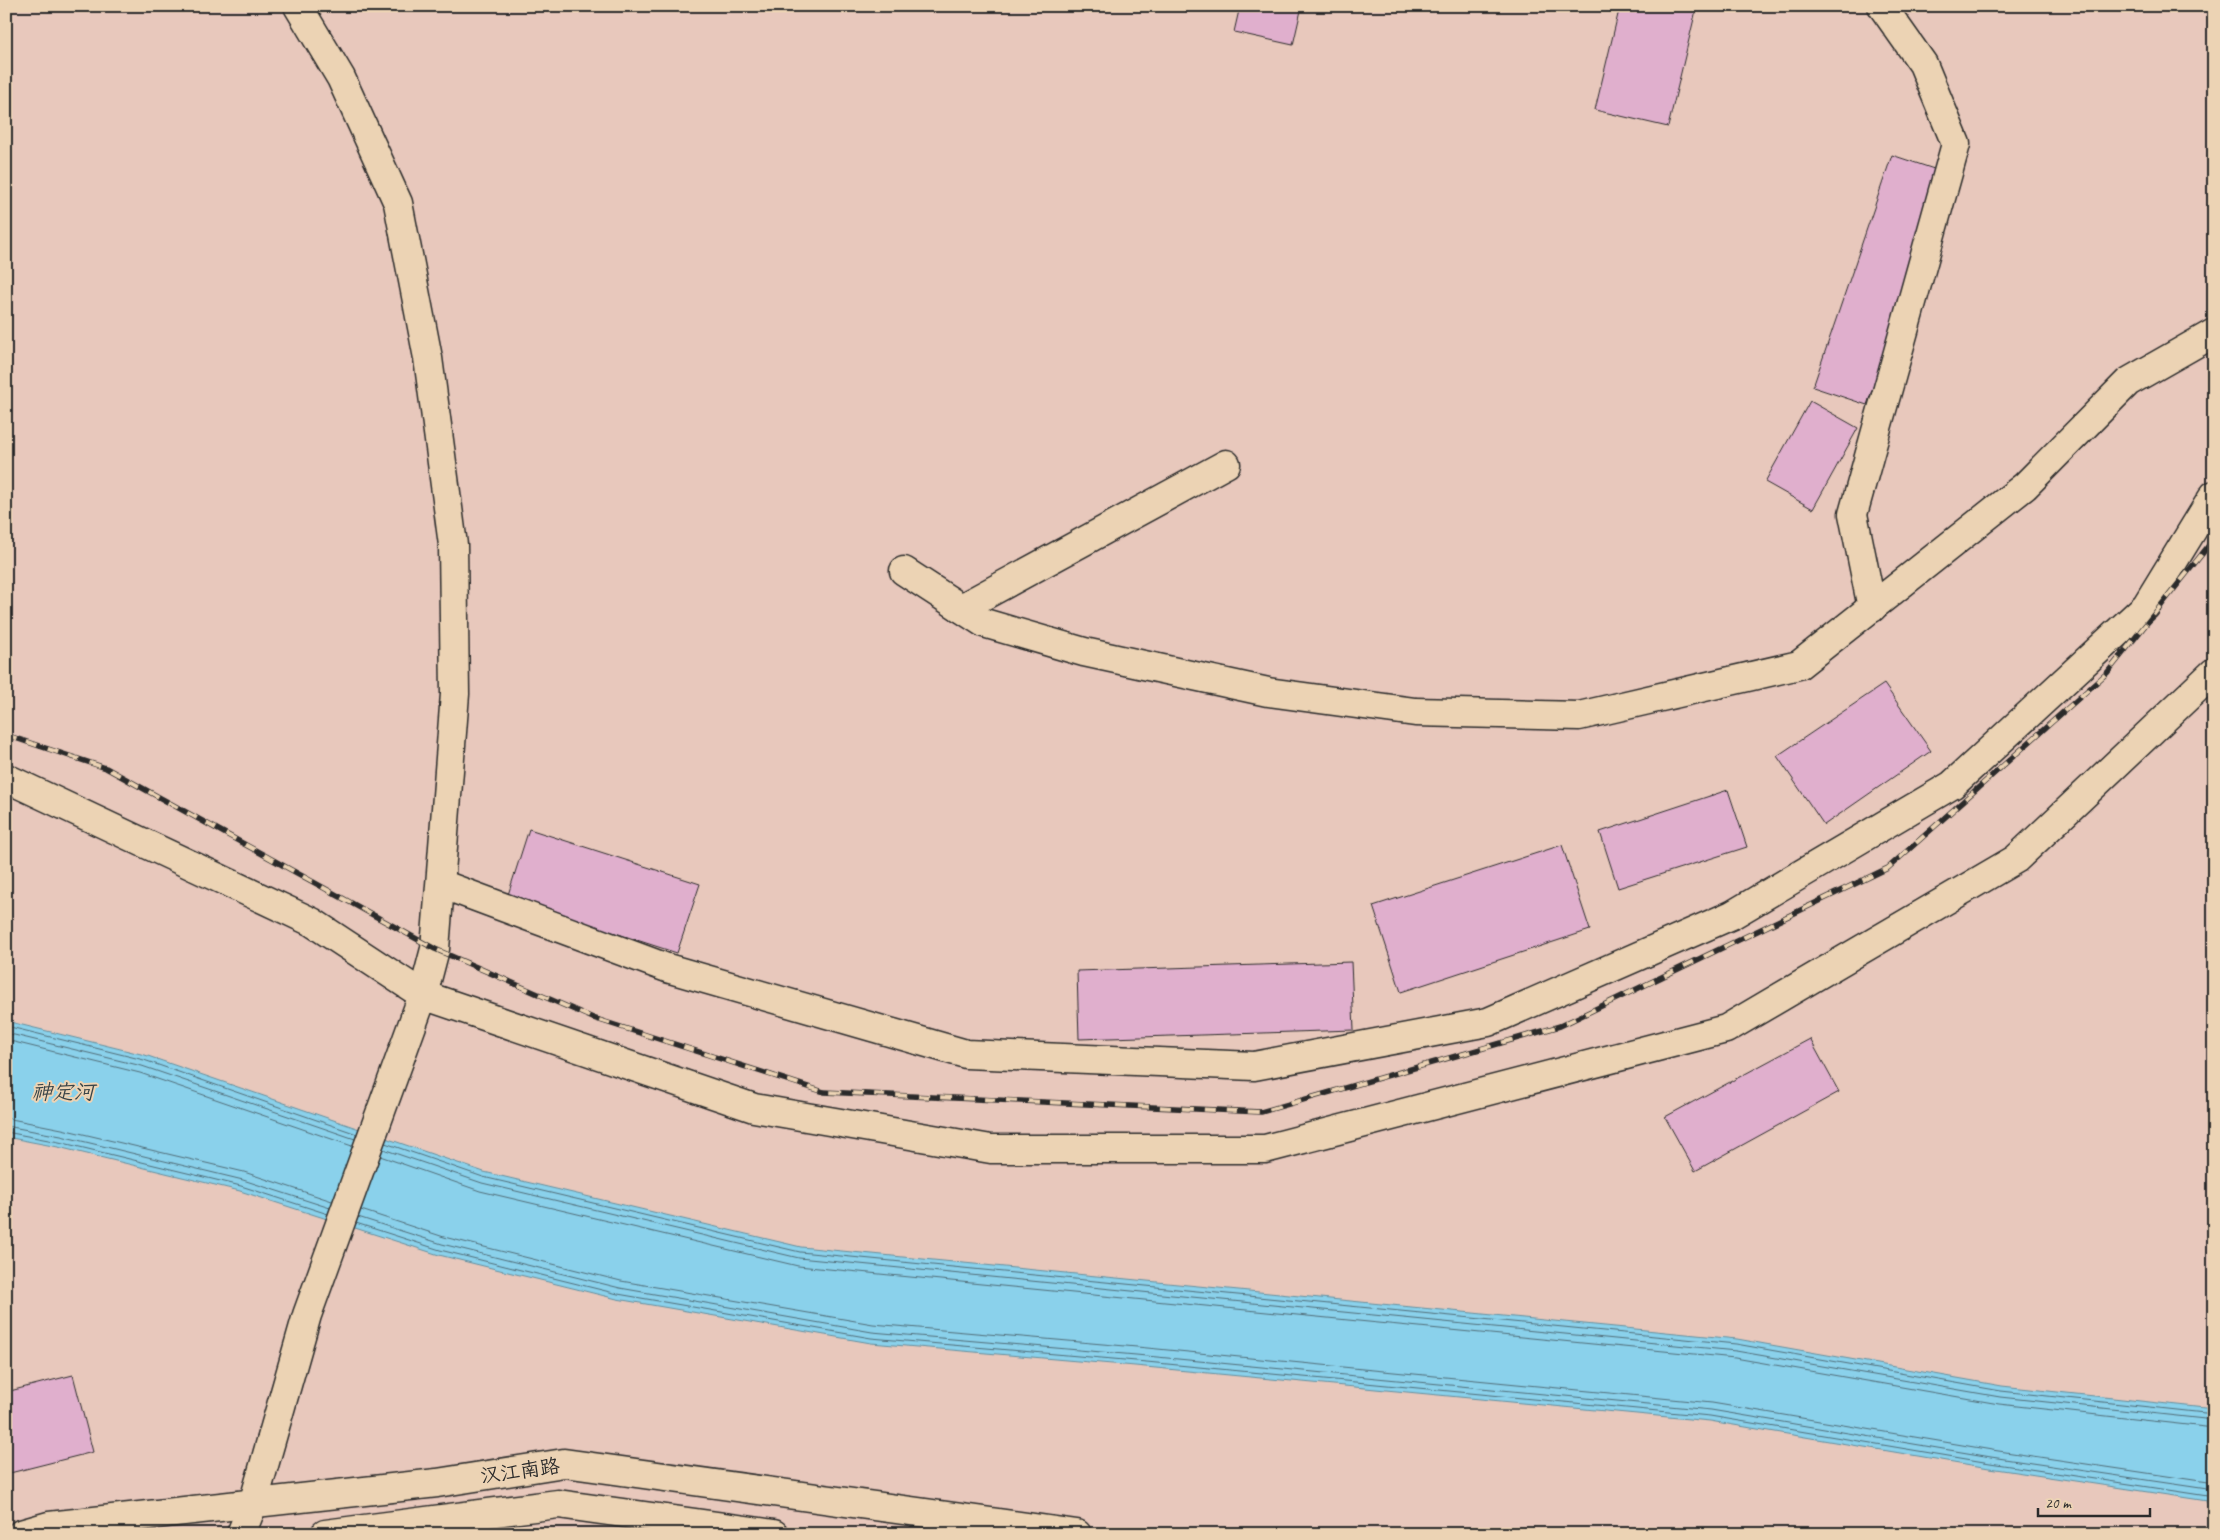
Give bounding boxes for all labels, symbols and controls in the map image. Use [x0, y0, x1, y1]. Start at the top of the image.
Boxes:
water label: 神定河 [32, 1079, 97, 1105]
street label: 汉江南路 [479, 1453, 562, 1489]
scale bar [2038, 1485, 2150, 1517]
text: 20 m [2045, 1494, 2072, 1513]

